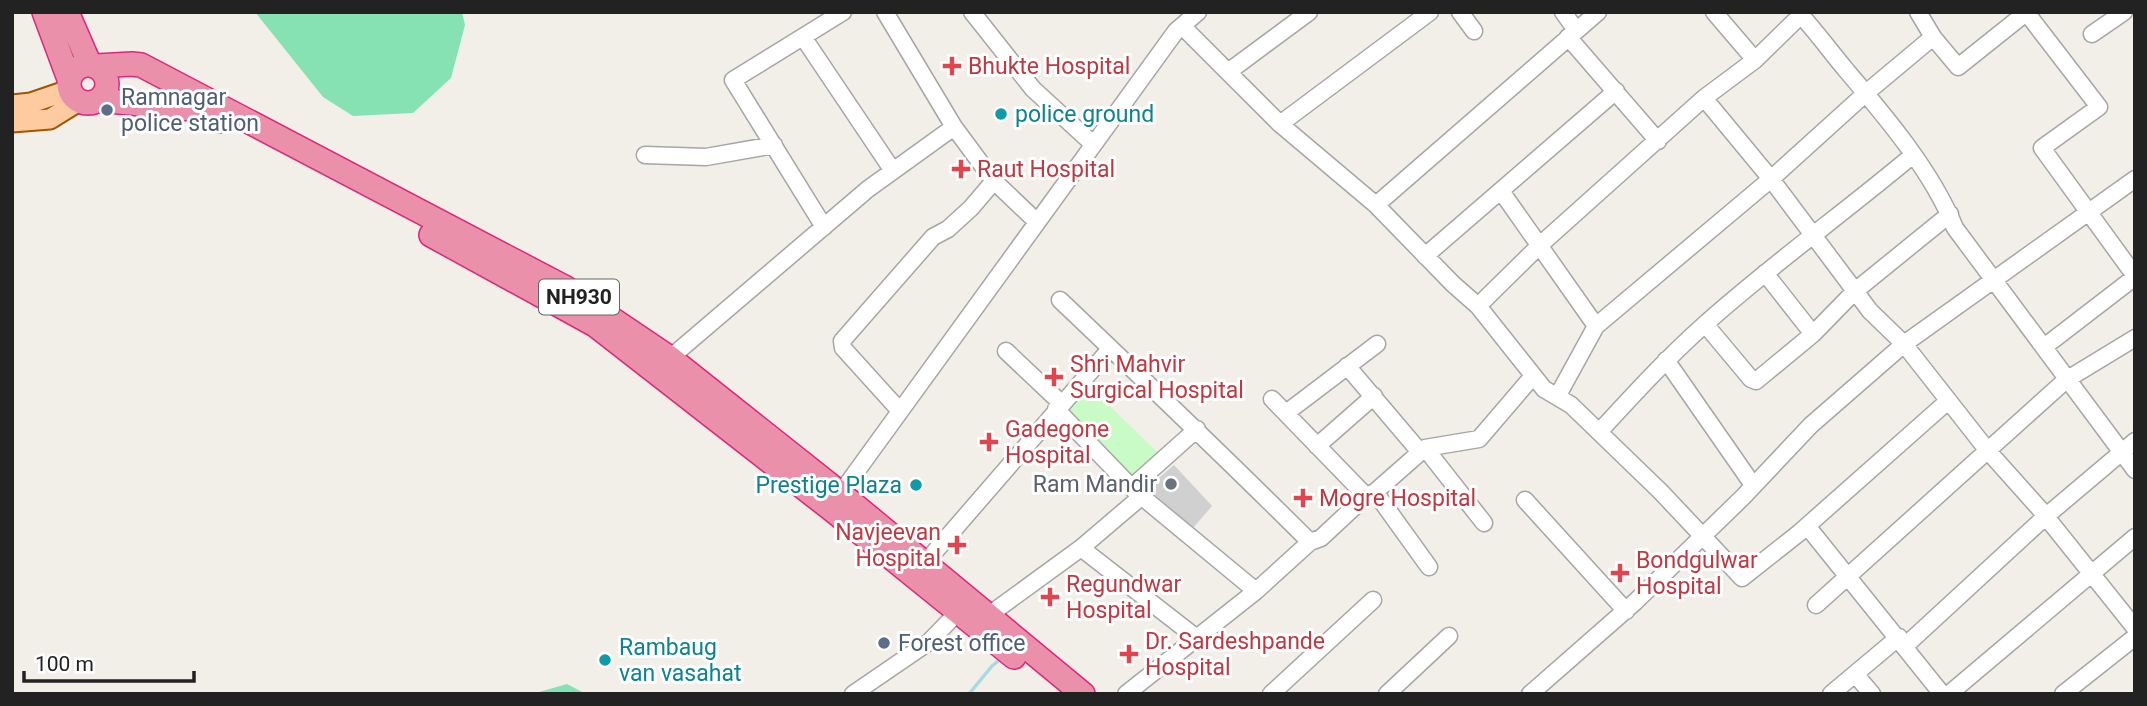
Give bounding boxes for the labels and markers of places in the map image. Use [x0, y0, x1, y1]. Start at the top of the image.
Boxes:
place label: Bhukte Hospital [968, 53, 1130, 80]
marker: Bhukte Hospital [942, 56, 962, 76]
place label: Ramnagar police station [121, 84, 259, 137]
place label: police ground [1015, 101, 1154, 128]
marker: Ramnagar police station [99, 102, 115, 118]
marker: police ground [993, 106, 1009, 122]
place label: Raut Hospital [977, 156, 1115, 183]
marker: Raut Hospital [951, 159, 971, 179]
place label: Shri Mahvir Surgical Hospital [1070, 351, 1244, 404]
marker: Shri Mahvir Surgical Hospital [1044, 367, 1064, 387]
place label: Gadegone Hospital [1005, 416, 1109, 469]
marker: Gadegone Hospital [979, 432, 999, 452]
place label: Ram Mandir [1033, 471, 1157, 498]
place label: Prestige Plaza [755, 472, 902, 499]
marker: Ram Mandir [1163, 476, 1179, 492]
marker: Prestige Plaza [908, 477, 924, 493]
place label: Mogre Hospital [1319, 485, 1476, 512]
marker: Mogre Hospital [1293, 488, 1313, 508]
place label: Navjeevan Hospital [835, 519, 941, 572]
marker: Navjeevan Hospital [947, 535, 967, 555]
place label: Bondgulwar Hospital [1636, 547, 1758, 600]
marker: Bondgulwar Hospital [1610, 563, 1630, 583]
place label: Regundwar Hospital [1066, 571, 1181, 624]
marker: Regundwar Hospital [1040, 587, 1060, 607]
place label: Dr. Sardeshpande Hospital [1145, 628, 1325, 681]
place label: Forest office [898, 630, 1025, 657]
place label: Rambaug van vasahat [619, 634, 741, 687]
marker: Forest office [876, 635, 892, 651]
marker: Dr. Sardeshpande Hospital [1119, 644, 1139, 664]
marker: Rambaug van vasahat [597, 652, 613, 668]

